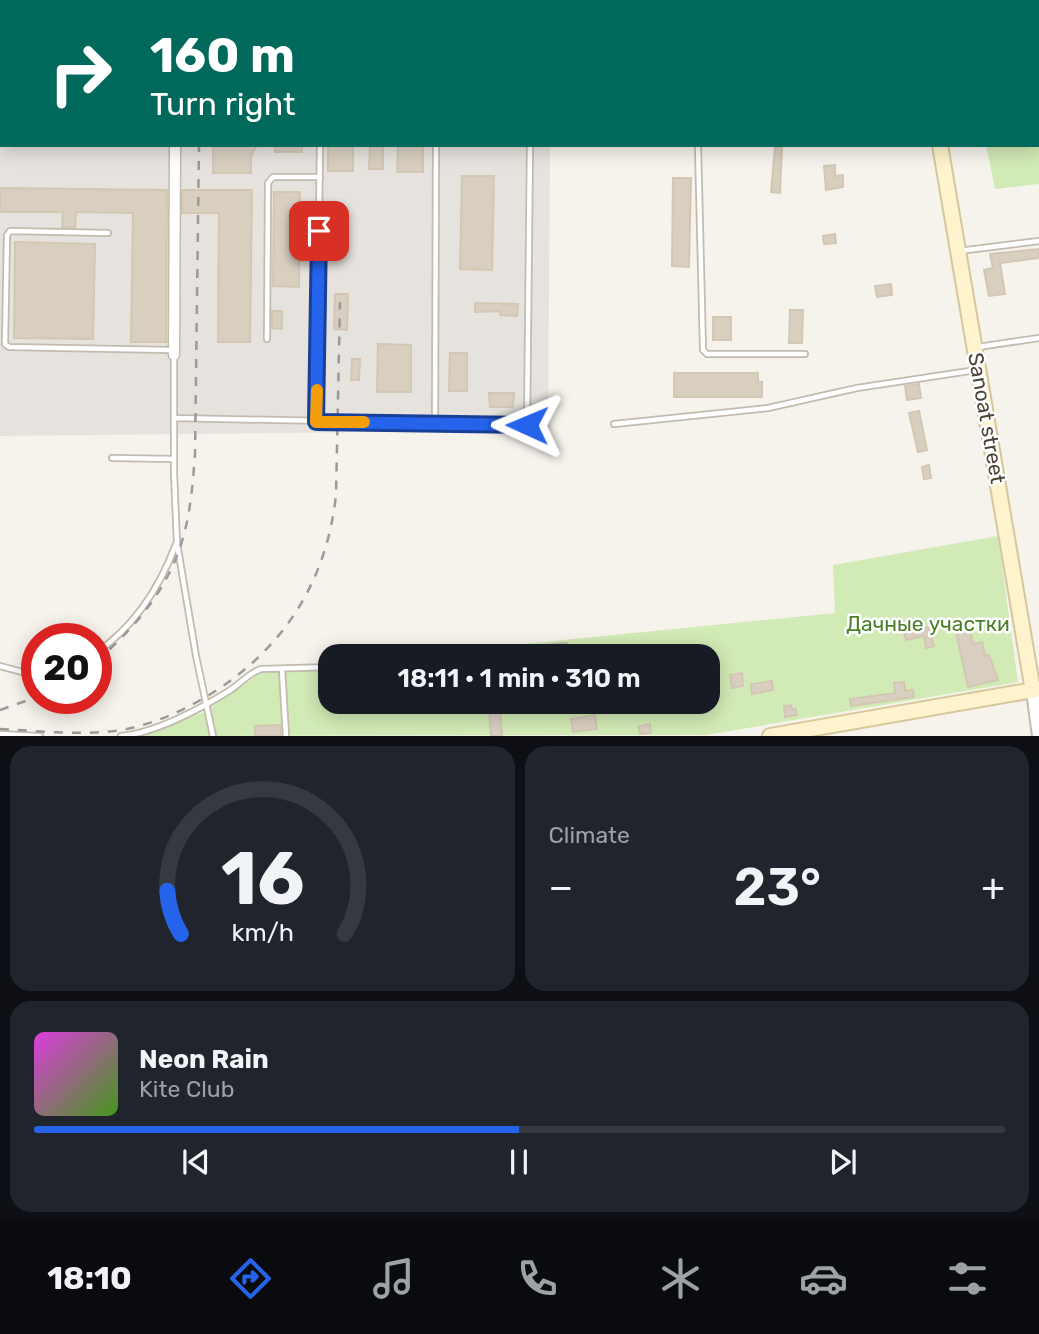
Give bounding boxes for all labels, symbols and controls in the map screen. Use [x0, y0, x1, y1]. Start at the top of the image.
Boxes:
text: 160 m [150, 26, 295, 84]
icon: right [35, 28, 126, 119]
text: Turn right [150, 85, 295, 123]
pin [289, 201, 349, 261]
icon: arrive [300, 212, 338, 250]
street label: Sanoat street [963, 351, 1011, 485]
position arrow [490, 388, 564, 462]
park label: Дачные участки [846, 611, 1010, 636]
speed limit sign: 20 [21, 623, 112, 714]
text: 18:11 · 1 min · 310 m [397, 663, 641, 694]
text: Climate [549, 821, 630, 849]
text: 16 [220, 837, 304, 923]
text: 23° [734, 856, 821, 918]
text: − [549, 864, 573, 910]
text: + [981, 864, 1005, 910]
text: km/h [231, 918, 293, 947]
text: Neon Rain [139, 1044, 269, 1075]
text: Kite Club [139, 1075, 234, 1103]
icon: previous [177, 1143, 215, 1181]
icon: pause [500, 1143, 538, 1181]
icon: next [824, 1143, 862, 1181]
icon: directions [226, 1254, 275, 1303]
icon: music [369, 1254, 418, 1303]
icon: phone [513, 1254, 562, 1303]
icon: climate [656, 1254, 705, 1303]
icon: car [799, 1254, 848, 1303]
icon: filters [943, 1254, 992, 1303]
text: 18:10 [47, 1259, 132, 1297]

